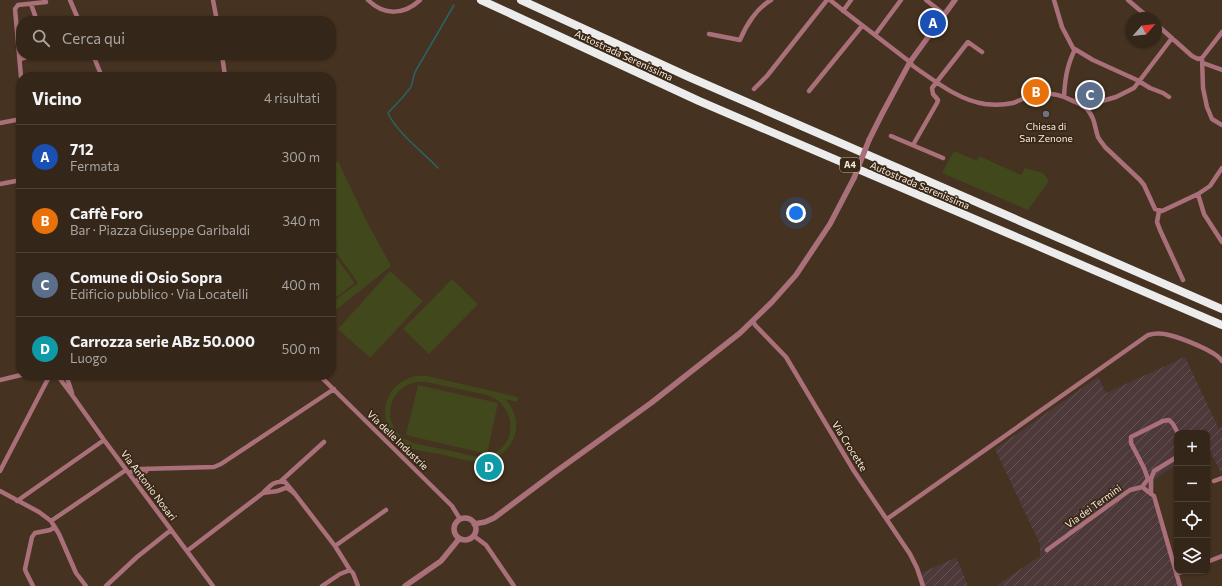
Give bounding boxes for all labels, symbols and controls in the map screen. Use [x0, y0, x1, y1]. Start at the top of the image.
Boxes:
pin: A [920, 8, 946, 38]
north arrow [1126, 12, 1162, 48]
search box [16, 16, 336, 60]
icon: search [30, 27, 52, 49]
street label: Autostrada Serenissima [573, 27, 675, 83]
text: Cerca qui [62, 29, 125, 47]
pin: B [1023, 77, 1049, 107]
pin: C [1077, 80, 1103, 110]
text: Vicino [32, 88, 82, 109]
text: 4 risultati [264, 90, 320, 106]
marker: Chiesa di San Zenone [1041, 109, 1051, 119]
place label: Chiesa di San Zenone [1019, 120, 1073, 144]
text: 712 [70, 140, 94, 158]
text: A [40, 149, 50, 165]
text: 300 m [282, 149, 320, 165]
text: Fermata [70, 158, 120, 174]
road number: A4 [840, 158, 860, 172]
street label: Autostrada Serenissima [868, 159, 972, 211]
your location [786, 203, 806, 223]
text: Caffè Foro [70, 204, 143, 222]
text: B [41, 213, 49, 229]
text: 340 m [282, 213, 320, 229]
text: Bar · Piazza Giuseppe Garibaldi [70, 222, 250, 238]
text: Comune di Osio Sopra [70, 268, 222, 286]
text: C [41, 277, 49, 293]
text: 400 m [281, 277, 320, 293]
text: Edificio pubblico · Via Locatelli [70, 286, 248, 302]
text: Carrozza serie ABz 50.000 [70, 332, 255, 350]
text: D [40, 341, 50, 357]
text: 500 m [282, 341, 320, 357]
text: Luogo [70, 350, 107, 366]
street label: Via delle Industrie [365, 408, 431, 472]
street label: Via Crocette [830, 419, 870, 473]
map controls [1174, 430, 1210, 574]
button: + [1174, 430, 1210, 466]
street label: Via Antonio Nosari [119, 447, 179, 523]
pin: D [476, 452, 502, 482]
button: − [1174, 466, 1210, 502]
street label: Via dei Termini [1063, 482, 1123, 530]
button: locate [1174, 502, 1210, 538]
button: layers [1174, 538, 1210, 574]

